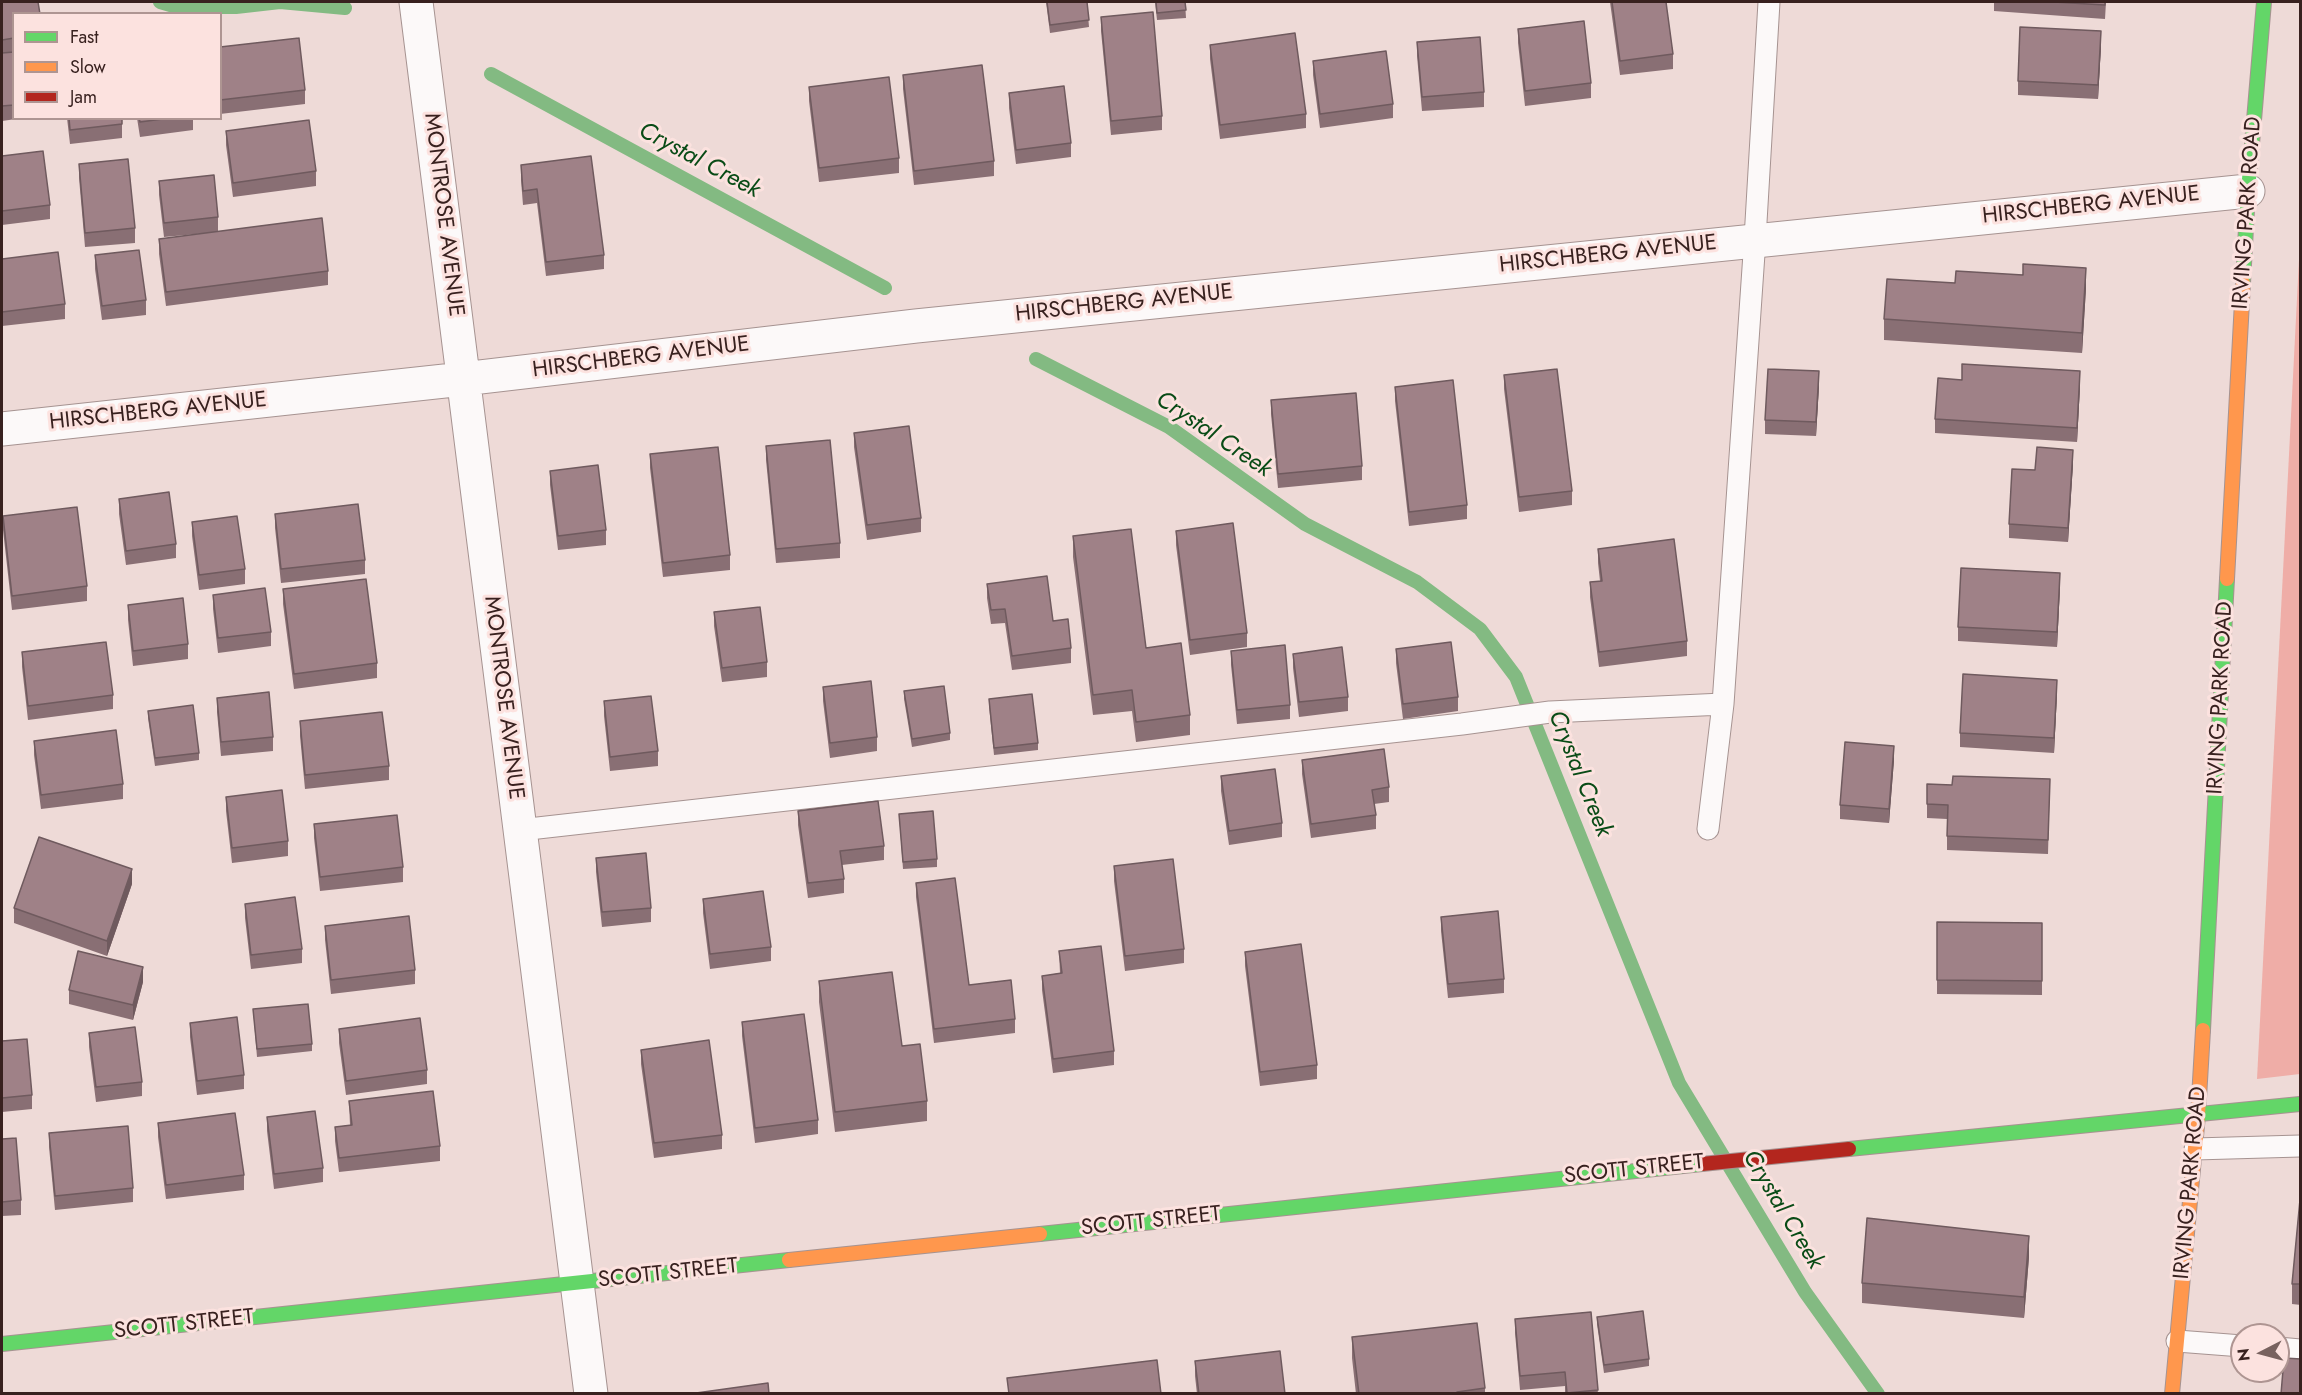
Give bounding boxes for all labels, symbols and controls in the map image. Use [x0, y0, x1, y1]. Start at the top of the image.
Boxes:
legend [12, 12, 222, 120]
text: Fast [70, 24, 99, 50]
text: Slow [70, 54, 106, 80]
text: Jam [70, 84, 97, 110]
street label: MONTROSE AVENUE [417, 112, 469, 318]
street label: IRVING PARK ROAD [2228, 116, 2268, 310]
water label: Crystal Creek [633, 117, 765, 205]
street label: HIRSCHBERG AVENUE [1981, 181, 2201, 231]
street label: HIRSCHBERG AVENUE [1498, 230, 1718, 280]
street label: HIRSCHBERG AVENUE [1014, 279, 1234, 329]
street label: HIRSCHBERG AVENUE [531, 332, 751, 384]
water label: Crystal Creek [1150, 386, 1276, 484]
street label: HIRSCHBERG AVENUE [48, 387, 268, 437]
street label: MONTROSE AVENUE [477, 595, 529, 801]
street label: IRVING PARK ROAD [2203, 601, 2239, 795]
water label: Crystal Creek [1541, 707, 1617, 841]
street label: IRVING PARK ROAD [2169, 1086, 2213, 1280]
water label: Crystal Creek [1735, 1145, 1829, 1275]
street label: SCOTT STREET [1563, 1150, 1705, 1190]
street label: SCOTT STREET [1080, 1202, 1222, 1242]
street label: SCOTT STREET [597, 1254, 739, 1294]
street label: SCOTT STREET [113, 1305, 255, 1345]
north arrow [2230, 1323, 2290, 1383]
text: N [2231, 1347, 2256, 1362]

